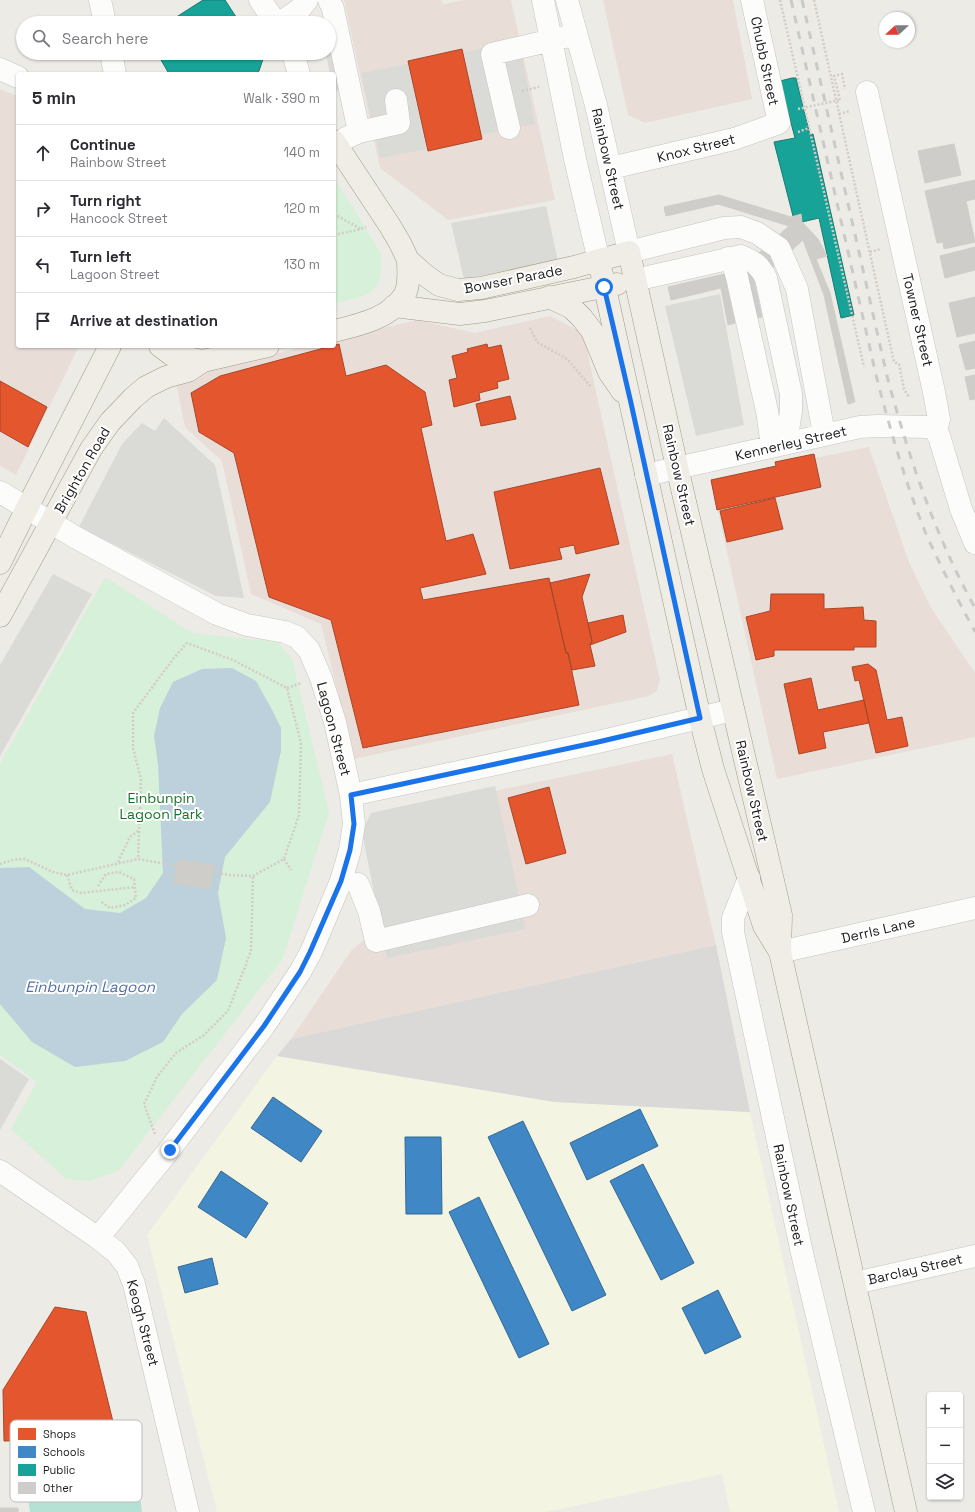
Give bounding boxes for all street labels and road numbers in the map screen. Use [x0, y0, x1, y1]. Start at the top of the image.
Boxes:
street label: Chubb Street [747, 15, 783, 107]
street label: Rainbow Street [588, 106, 628, 212]
street label: Knox Street [655, 130, 737, 166]
street label: Bowser Parade [462, 261, 564, 297]
street label: Towner Street [899, 272, 937, 368]
street label: Kennerley Street [733, 421, 849, 465]
street label: Rainbow Street [659, 422, 699, 528]
street label: Brighton Road [50, 424, 114, 516]
street label: Lagoon Street [313, 680, 355, 778]
street label: Rainbow Street [732, 738, 772, 844]
street label: Derrls Lane [839, 913, 917, 947]
street label: Rainbow Street [769, 1142, 809, 1248]
street label: Barclay Street [866, 1249, 964, 1289]
street label: Keogh Street [123, 1278, 163, 1368]

